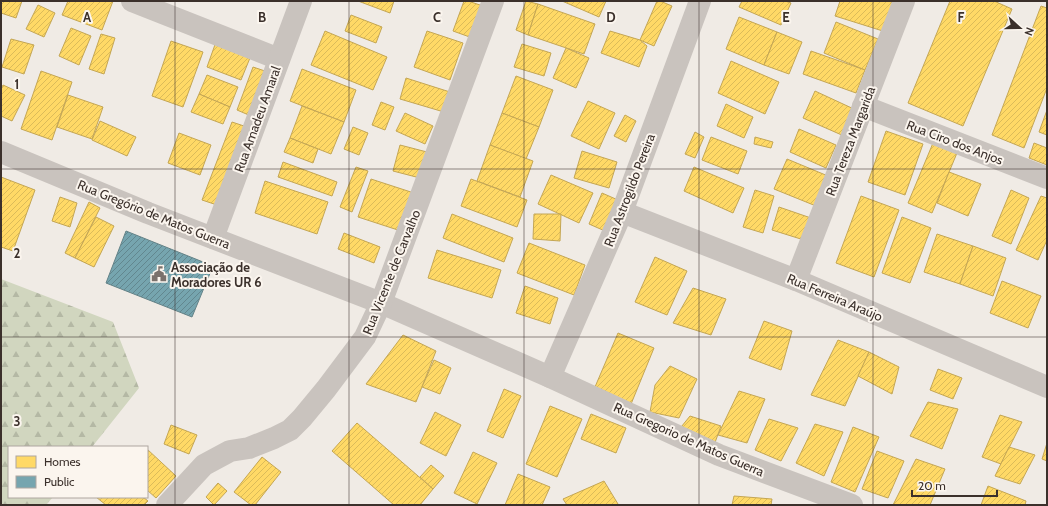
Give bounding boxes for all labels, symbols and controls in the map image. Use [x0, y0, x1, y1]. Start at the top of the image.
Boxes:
north arrow [1000, 8, 1040, 48]
text: A [83, 9, 92, 25]
text: B [258, 9, 266, 25]
text: C [433, 9, 441, 25]
text: D [606, 9, 616, 25]
text: E [782, 9, 790, 25]
text: F [958, 9, 965, 25]
text: N [1021, 25, 1037, 38]
street label: Rua Amadeu Amaral [230, 64, 284, 174]
text: 1 [15, 76, 19, 92]
street label: Rua Tereza Margarida [822, 83, 879, 198]
street label: Rua Ciro dos Anjos [904, 116, 1006, 169]
street label: Rua Astrogildo Pereira [600, 130, 658, 249]
street label: Rua Gregório de Matos Guerra [75, 176, 233, 252]
street label: Rua Vicente de Carvalho [359, 207, 423, 337]
text: 2 [14, 245, 21, 261]
place label: Associação de Moradores UR 6 [171, 259, 262, 290]
public building icon: Associação de Moradores UR 6 [150, 265, 168, 283]
street label: Rua Ferreira Araújo [784, 270, 885, 325]
street label: Rua Gregorio de Matos Guerra [611, 399, 767, 480]
text: 3 [13, 413, 21, 429]
legend [8, 446, 148, 498]
text: Homes [44, 454, 81, 469]
scale bar [912, 472, 997, 498]
text: Public [44, 474, 75, 489]
text: 20 m [918, 478, 946, 493]

